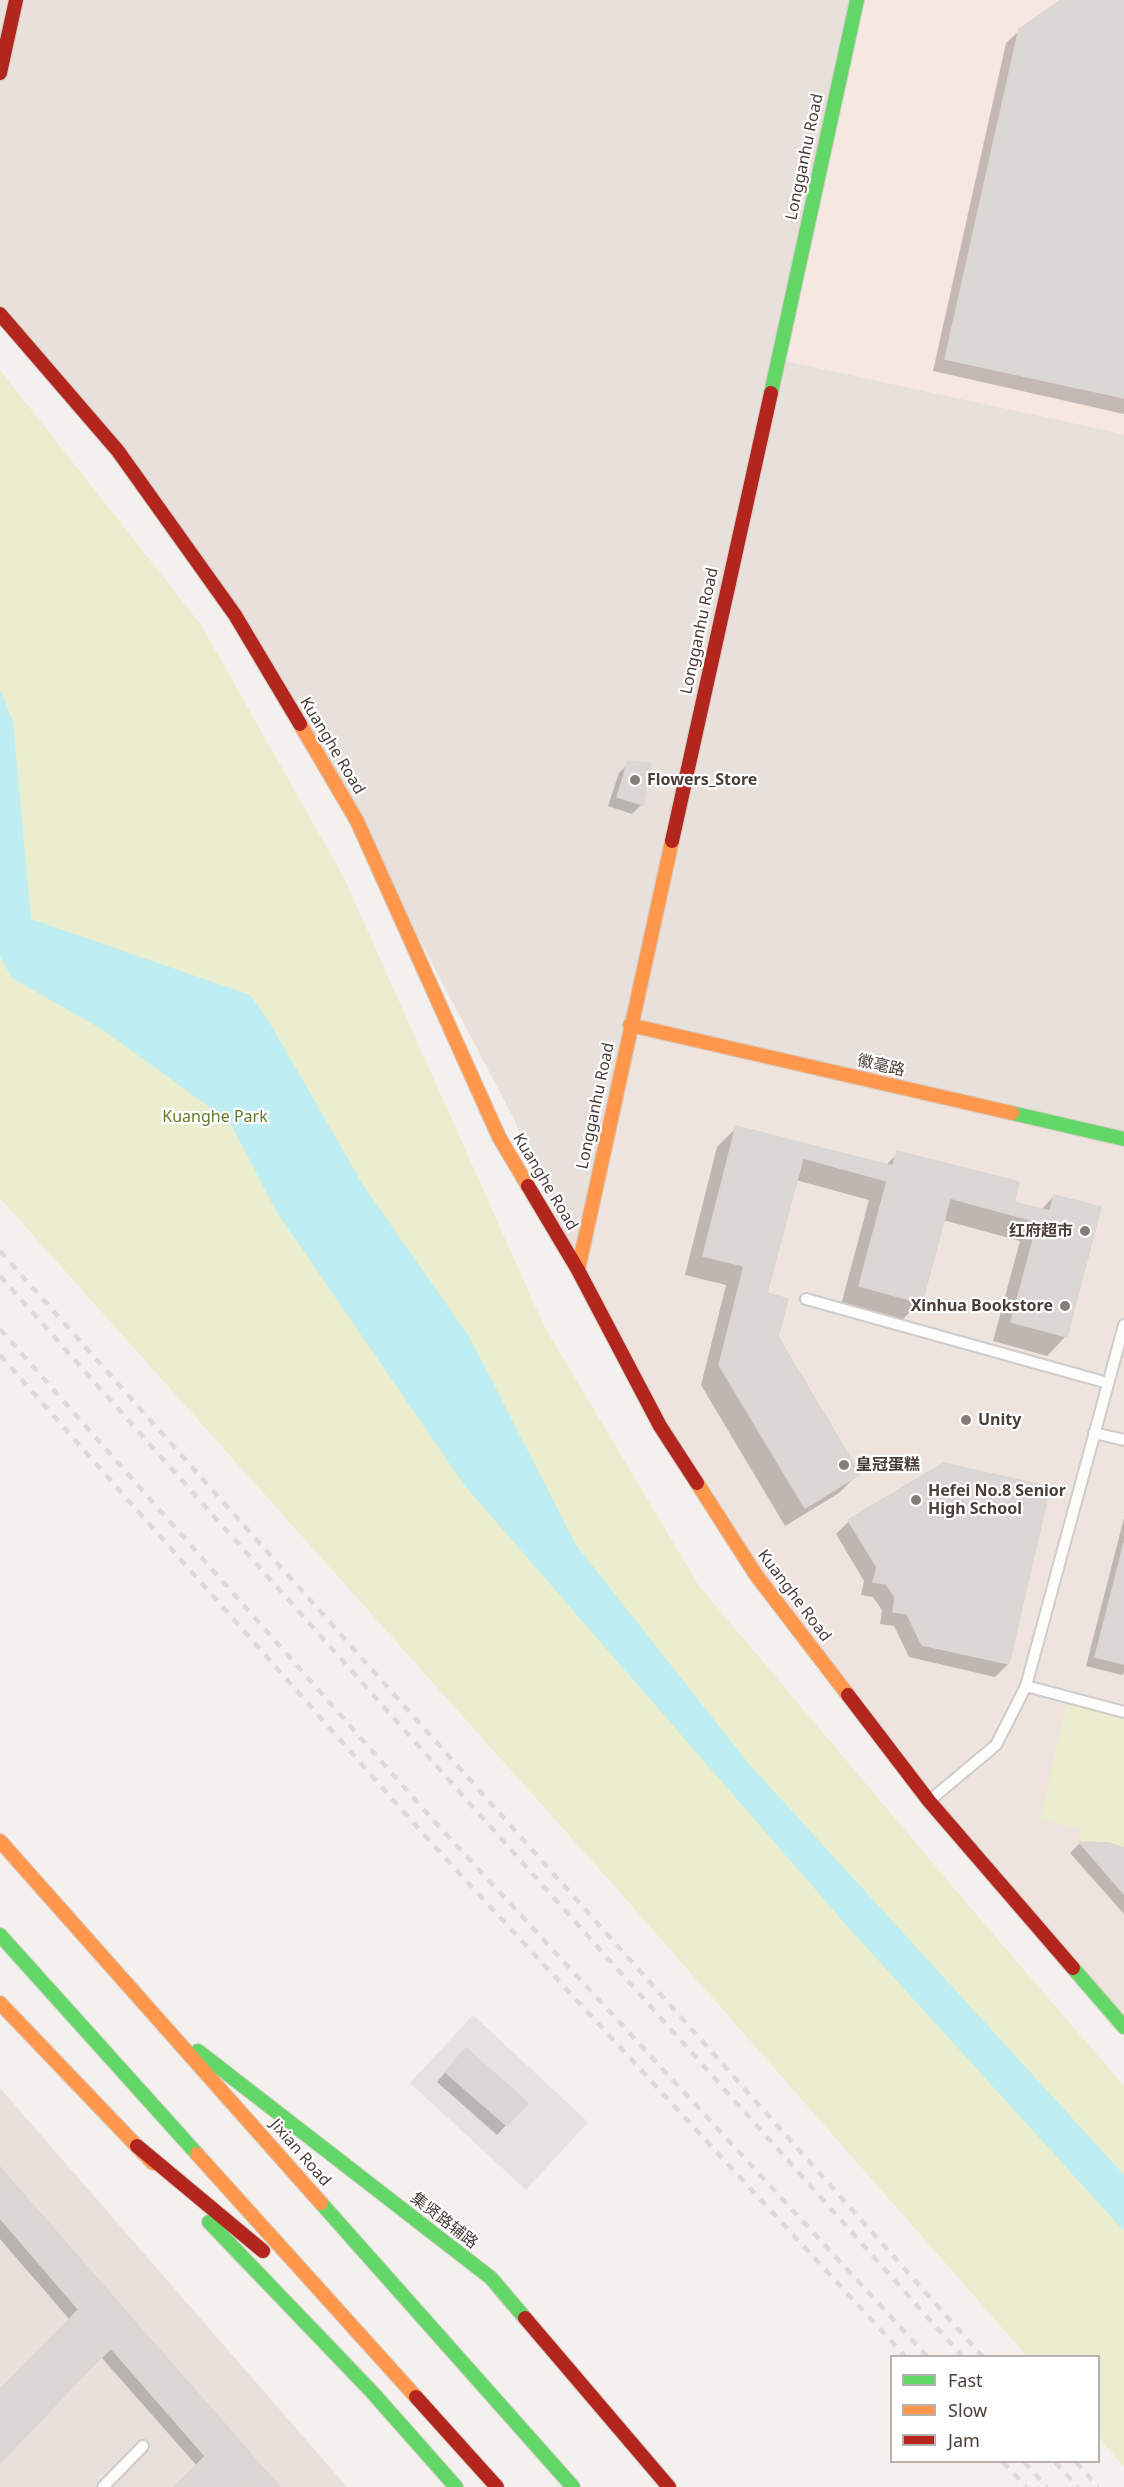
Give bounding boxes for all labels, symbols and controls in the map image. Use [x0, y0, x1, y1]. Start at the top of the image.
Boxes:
street label: Longganhu Road [782, 92, 828, 222]
street label: Longganhu Road [677, 566, 723, 696]
street label: Kuanghe Road [295, 694, 369, 798]
place label: Flowers_Store [647, 770, 757, 790]
marker: Flowers_Store [628, 773, 642, 787]
street label: Longganhu Road [573, 1041, 619, 1171]
street label: 徽毫路 [855, 1051, 907, 1081]
park label: Kuanghe Park [162, 1107, 268, 1127]
street label: Kuanghe Road [508, 1130, 582, 1234]
place label: 红府超市 [1009, 1221, 1073, 1241]
marker: 红府超市 [1078, 1224, 1092, 1238]
place label: Xinhua Bookstore [911, 1296, 1053, 1316]
marker: Xinhua Bookstore [1058, 1299, 1072, 1313]
place label: Unity [978, 1410, 1021, 1430]
marker: Unity [959, 1413, 973, 1427]
place label: 皇冠蛋糕 [856, 1455, 920, 1475]
marker: 皇冠蛋糕 [837, 1458, 851, 1472]
place label: Hefei No.8 Senior High School [928, 1481, 1066, 1519]
marker: Hefei No.8 Senior High School [909, 1493, 923, 1507]
street label: Kuanghe Road [753, 1546, 835, 1646]
street label: Jixian Road [266, 2116, 334, 2190]
street label: 集贤路辅路 [407, 2189, 481, 2253]
legend [890, 2355, 1100, 2463]
text: Fast [948, 2368, 983, 2392]
text: Slow [948, 2398, 987, 2422]
text: Jam [948, 2428, 980, 2452]

